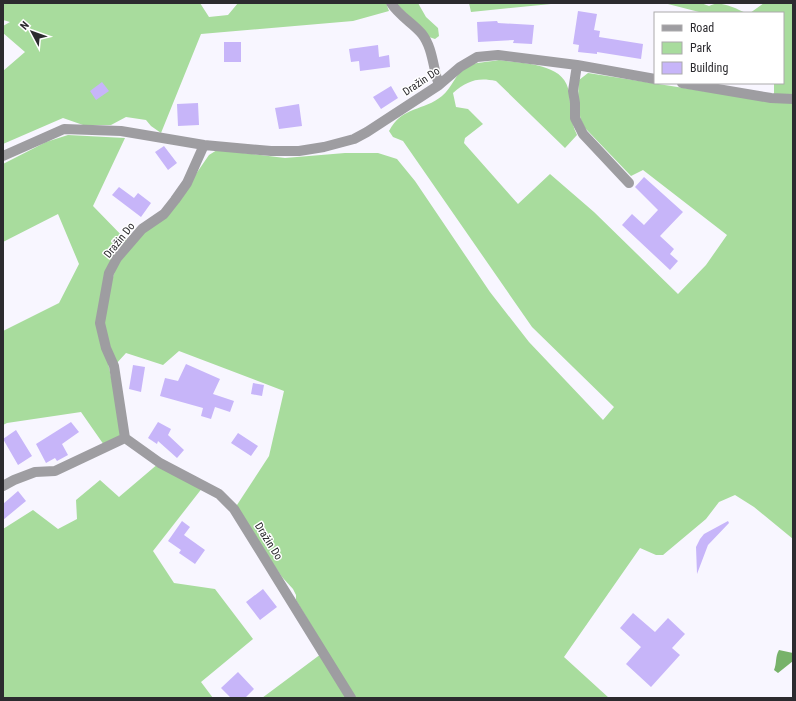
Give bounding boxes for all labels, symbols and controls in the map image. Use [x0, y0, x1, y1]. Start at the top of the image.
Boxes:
north arrow [12, 12, 52, 52]
legend [654, 12, 784, 84]
text: N [18, 19, 32, 33]
text: Road [690, 21, 714, 35]
text: Park [690, 41, 712, 55]
text: Building [690, 61, 728, 75]
street label: Dražin Do [400, 64, 443, 98]
street label: Dražin Do [101, 220, 138, 261]
street label: Dražin Do [252, 520, 285, 563]

